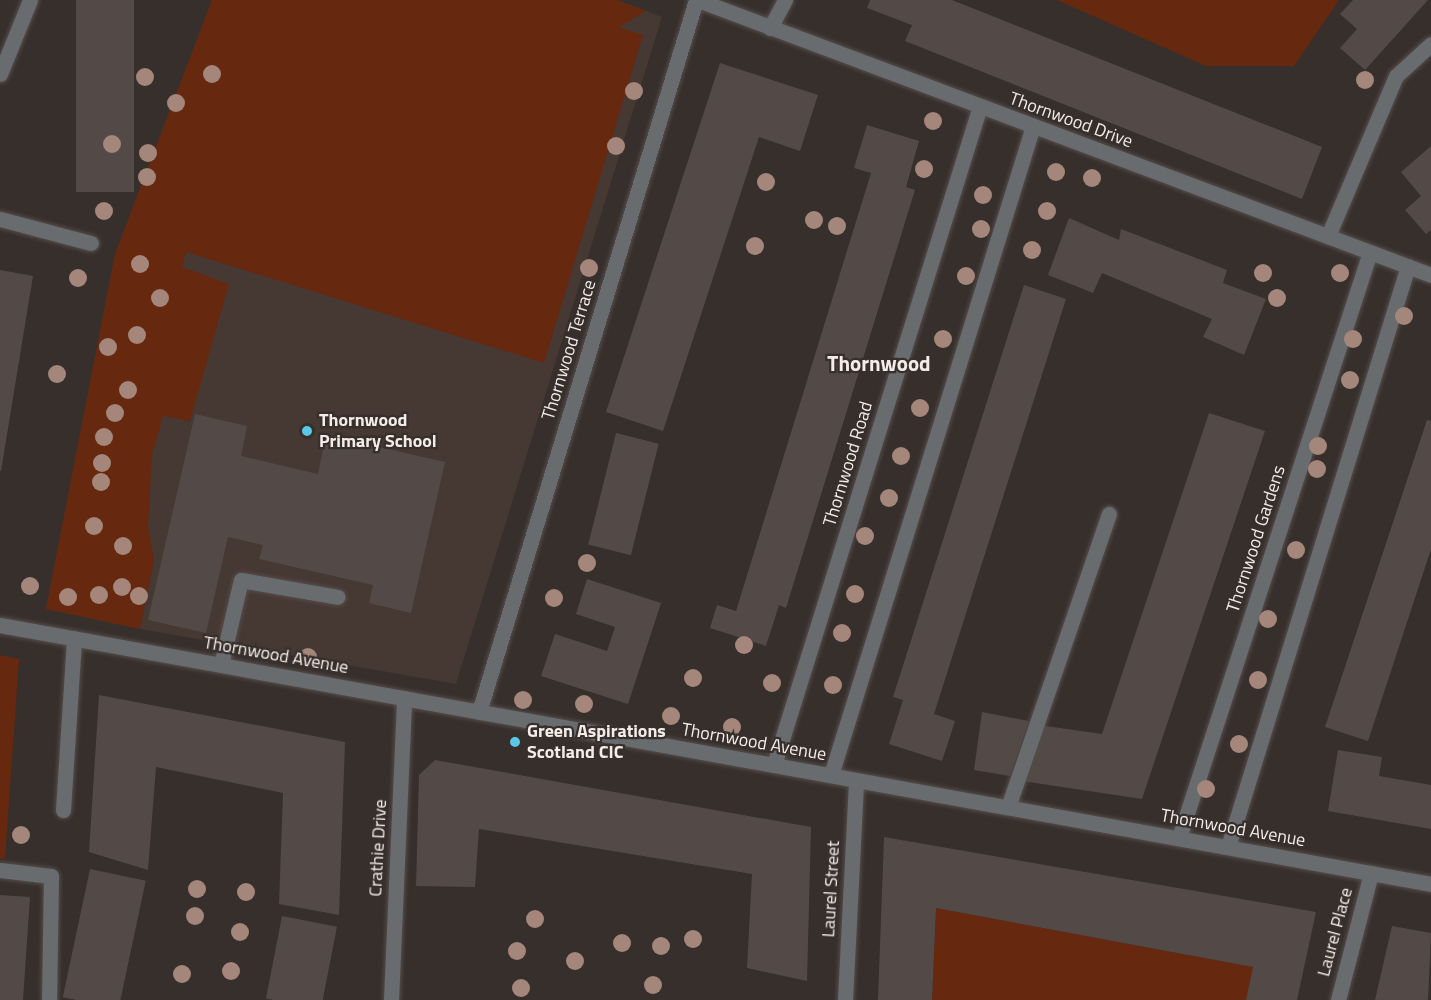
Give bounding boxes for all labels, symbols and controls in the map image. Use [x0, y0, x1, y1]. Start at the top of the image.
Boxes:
street label: Thornwood Drive [1006, 88, 1136, 152]
street label: Thornwood Terrace [537, 277, 601, 423]
district label: Thornwood [827, 350, 931, 376]
street label: Thornwood Road [819, 399, 877, 529]
place label: Thornwood Primary School [319, 410, 437, 452]
marker: Thornwood Primary School [300, 424, 314, 438]
street label: Thornwood Gardens [1222, 463, 1290, 615]
street label: Thornwood Avenue [202, 632, 350, 678]
street label: Thornwood Avenue [680, 719, 828, 765]
place label: Green Aspirations Scotland CIC [527, 721, 666, 764]
marker: Green Aspirations Scotland CIC [508, 735, 522, 749]
street label: Crathie Drive [365, 799, 391, 897]
street label: Thornwood Avenue [1159, 805, 1307, 851]
street label: Laurel Street [818, 840, 844, 938]
street label: Laurel Place [1313, 885, 1357, 979]

